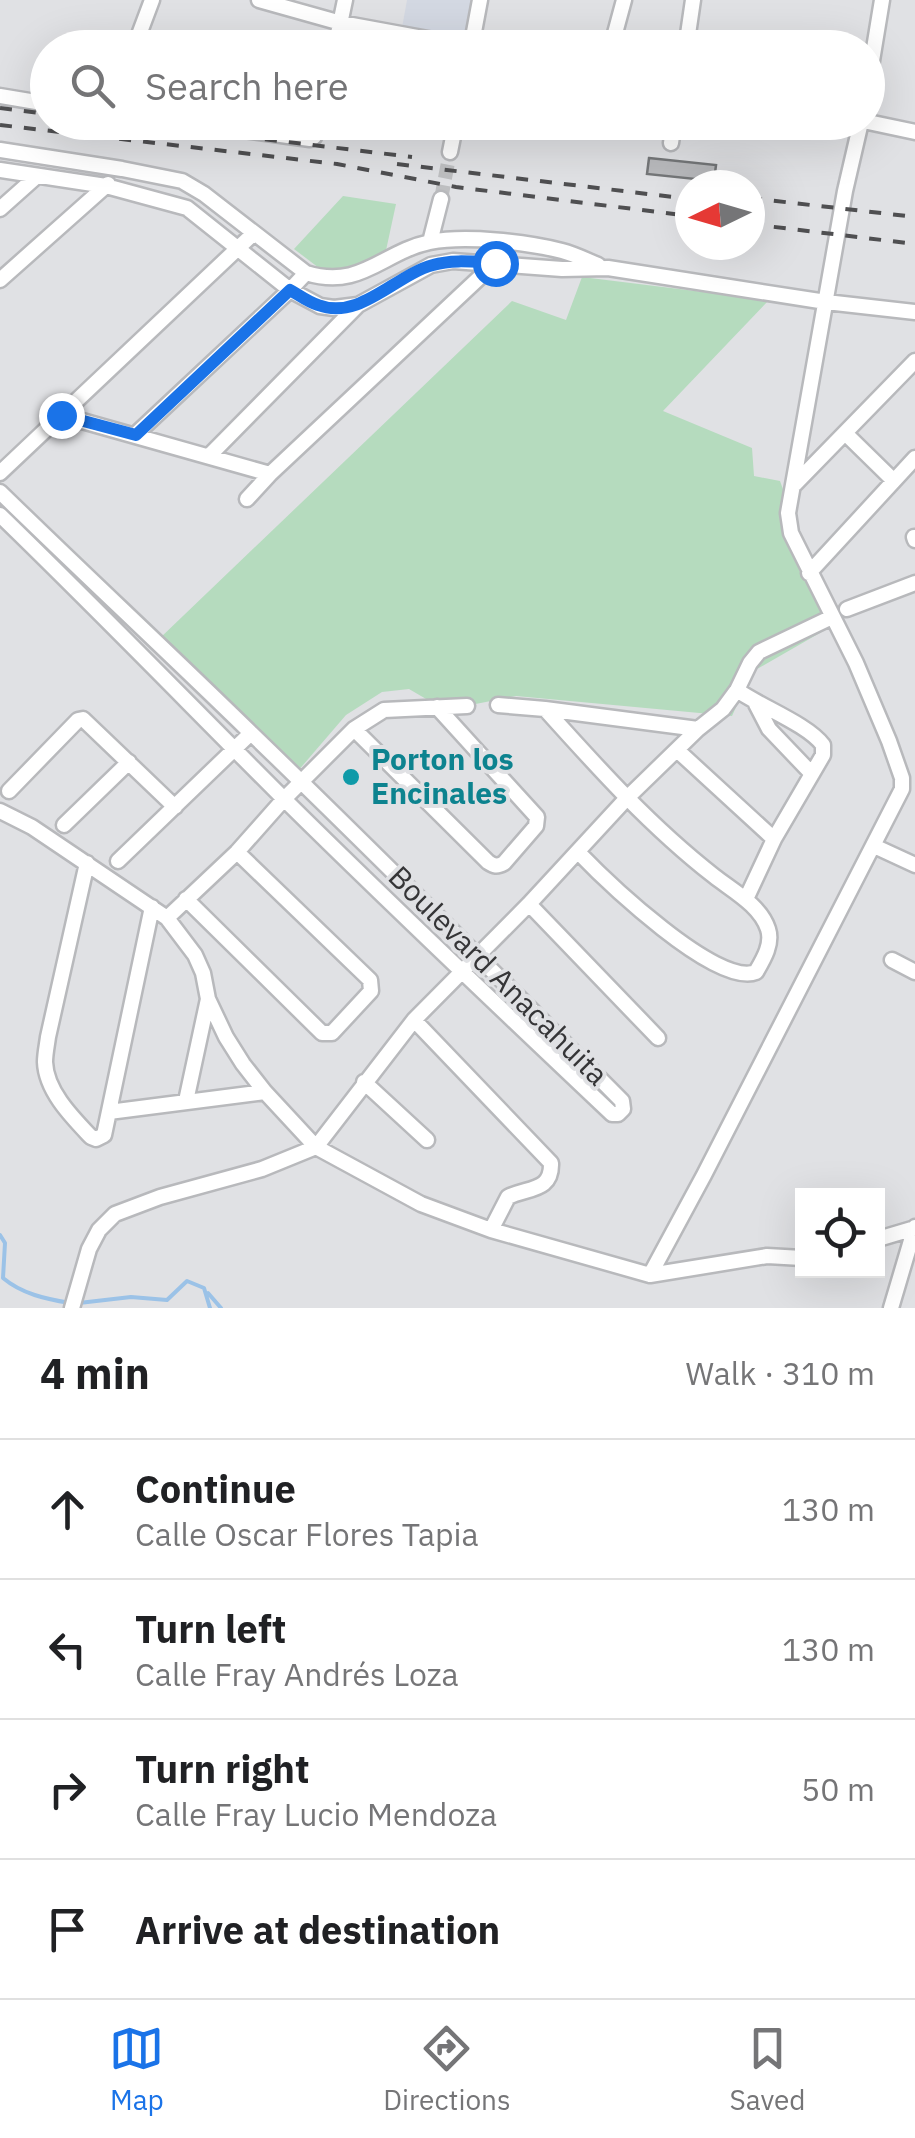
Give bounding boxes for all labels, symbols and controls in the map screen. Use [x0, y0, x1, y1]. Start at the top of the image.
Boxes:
search box [30, 30, 885, 140]
icon: search [65, 58, 120, 113]
text: Search here [145, 61, 349, 110]
north arrow [675, 170, 765, 260]
route start [473, 241, 519, 287]
route end [39, 393, 85, 439]
place label: Porton los Encinales [371, 739, 514, 812]
marker: Porton los Encinales [340, 766, 362, 788]
street label: Boulevard Anacahuita [381, 857, 617, 1093]
map controls [795, 1188, 885, 1278]
button: locate [795, 1188, 885, 1278]
text: 4 min [40, 1346, 150, 1401]
text: Walk · 310 m [686, 1352, 875, 1394]
text: Continue [135, 1464, 296, 1513]
icon: ahead [40, 1482, 95, 1537]
text: 130 m [782, 1488, 875, 1530]
text: Calle Oscar Flores Tapia [135, 1513, 479, 1555]
text: Turn left [135, 1604, 286, 1653]
icon: left [40, 1622, 95, 1677]
text: 130 m [782, 1628, 875, 1670]
text: Calle Fray Andrés Loza [135, 1653, 459, 1695]
text: Turn right [135, 1744, 310, 1793]
icon: right [40, 1762, 95, 1817]
text: 50 m [801, 1768, 875, 1810]
text: Calle Fray Lucio Mendoza [135, 1793, 497, 1835]
icon: arrive [40, 1902, 95, 1957]
text: Arrive at destination [135, 1905, 500, 1954]
tab: Map [109, 2021, 164, 2118]
tab: Directions [383, 2021, 511, 2118]
tab: Saved [729, 2021, 806, 2118]

